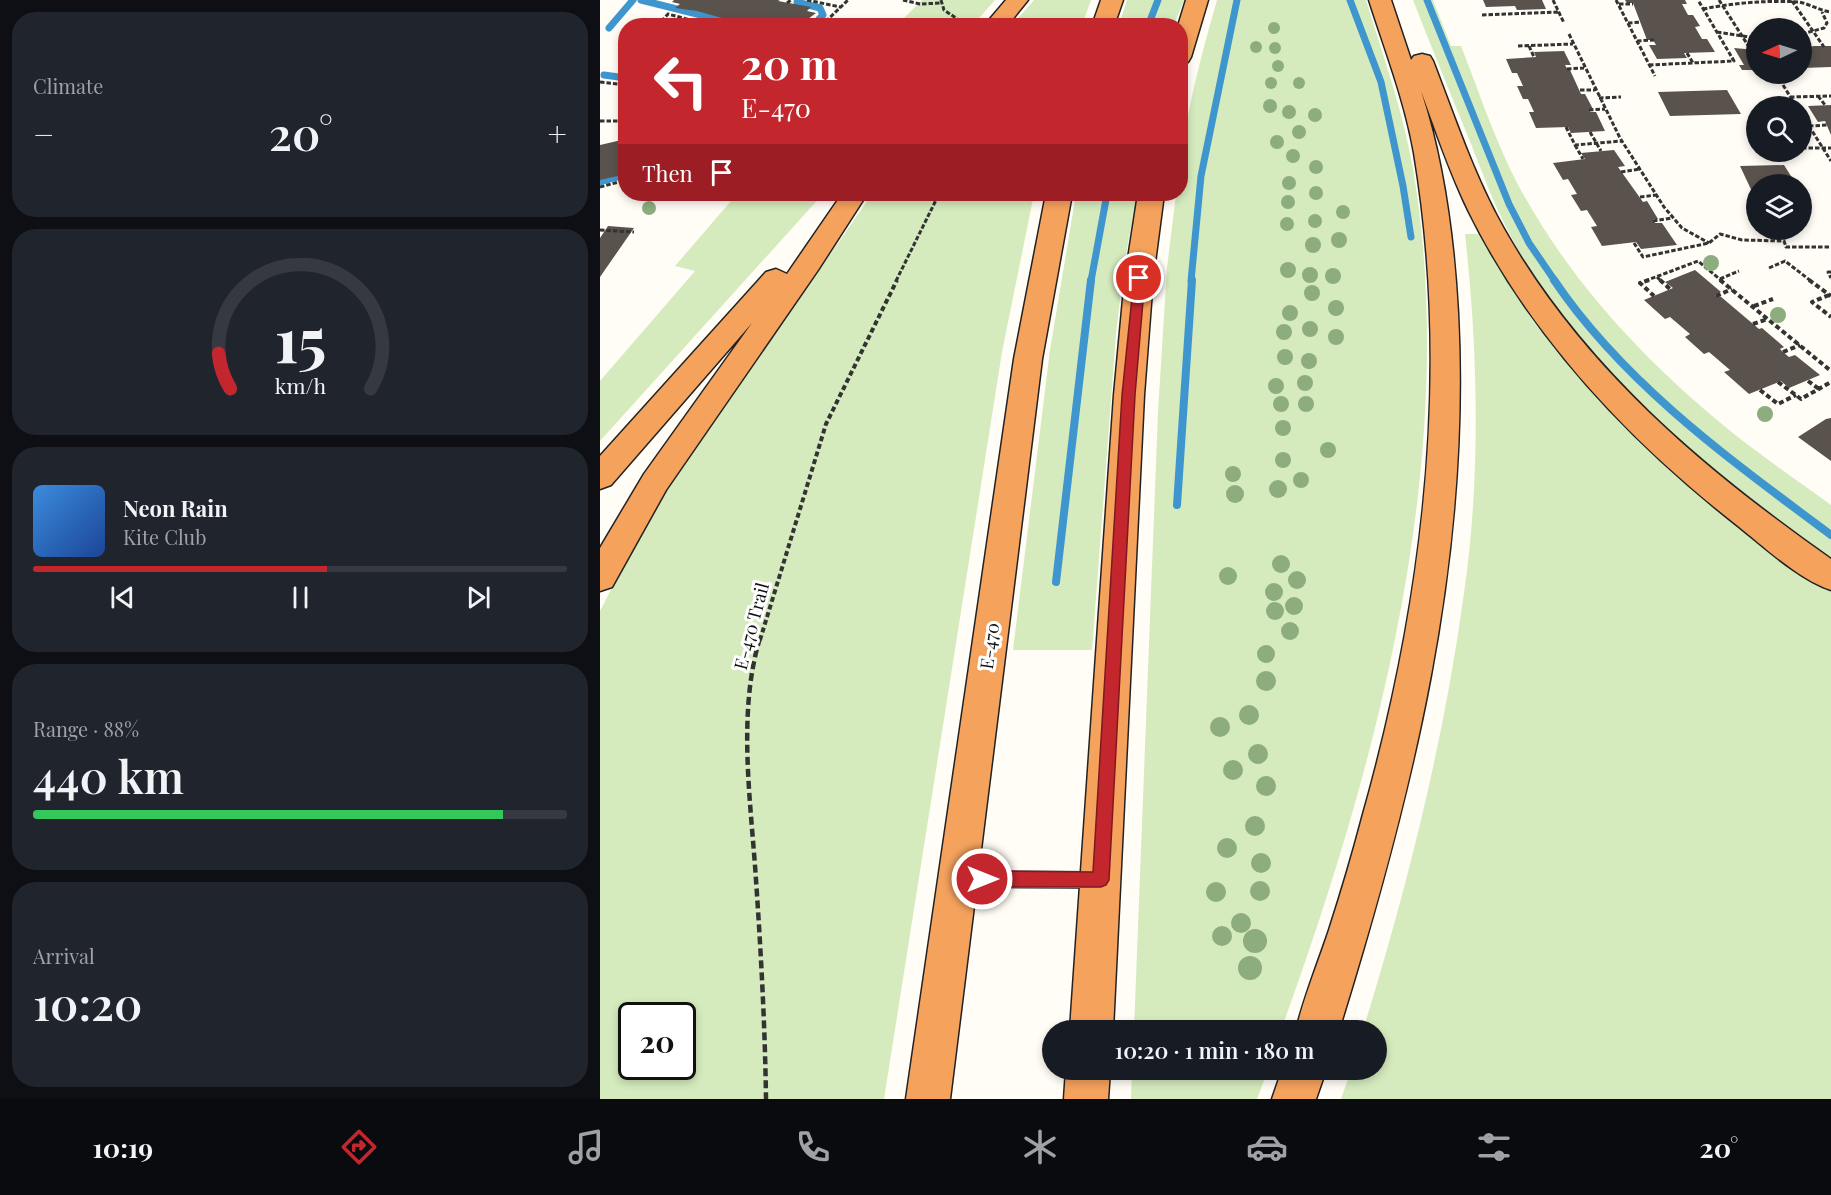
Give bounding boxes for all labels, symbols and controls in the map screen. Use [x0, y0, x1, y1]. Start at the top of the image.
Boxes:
north arrow [1746, 18, 1812, 84]
map controls [1746, 18, 1812, 240]
text: 20 m [741, 35, 838, 91]
icon: left [642, 42, 720, 120]
text: Climate [33, 72, 103, 99]
text: E-470 [741, 89, 811, 125]
button: search [1746, 96, 1812, 162]
text: 20° [269, 102, 333, 162]
text: − [33, 111, 54, 155]
text: + [548, 111, 567, 155]
icon: arrive [705, 156, 738, 189]
text: Then [642, 158, 693, 188]
button: layers [1746, 174, 1812, 240]
pin [1113, 252, 1164, 303]
icon: arrive [1122, 261, 1155, 294]
text: 15 [274, 295, 326, 379]
text: km/h [274, 372, 326, 400]
text: Neon Rain [123, 493, 228, 523]
text: Kite Club [123, 523, 207, 550]
street label: E-470 Trail [728, 580, 774, 672]
icon: previous [106, 581, 139, 614]
icon: pause [284, 581, 317, 614]
icon: next [462, 581, 495, 614]
street label: E-470 [974, 621, 1004, 671]
text: Range · 88% [33, 715, 139, 742]
text: 440 km [33, 745, 184, 805]
position arrow [950, 847, 1014, 911]
text: Arrival [33, 942, 95, 969]
text: 10:20 [33, 972, 142, 1032]
speed limit sign: 20 [618, 1002, 696, 1080]
text: 10:20 · 1 min · 180 m [1115, 1035, 1314, 1065]
icon: directions [338, 1126, 380, 1168]
icon: music [565, 1126, 607, 1168]
icon: phone [792, 1126, 834, 1168]
icon: climate [1019, 1126, 1061, 1168]
icon: car [1246, 1126, 1288, 1168]
icon: filters [1473, 1126, 1515, 1168]
text: 10:19 [92, 1129, 153, 1165]
text: 20° [1700, 1129, 1738, 1165]

